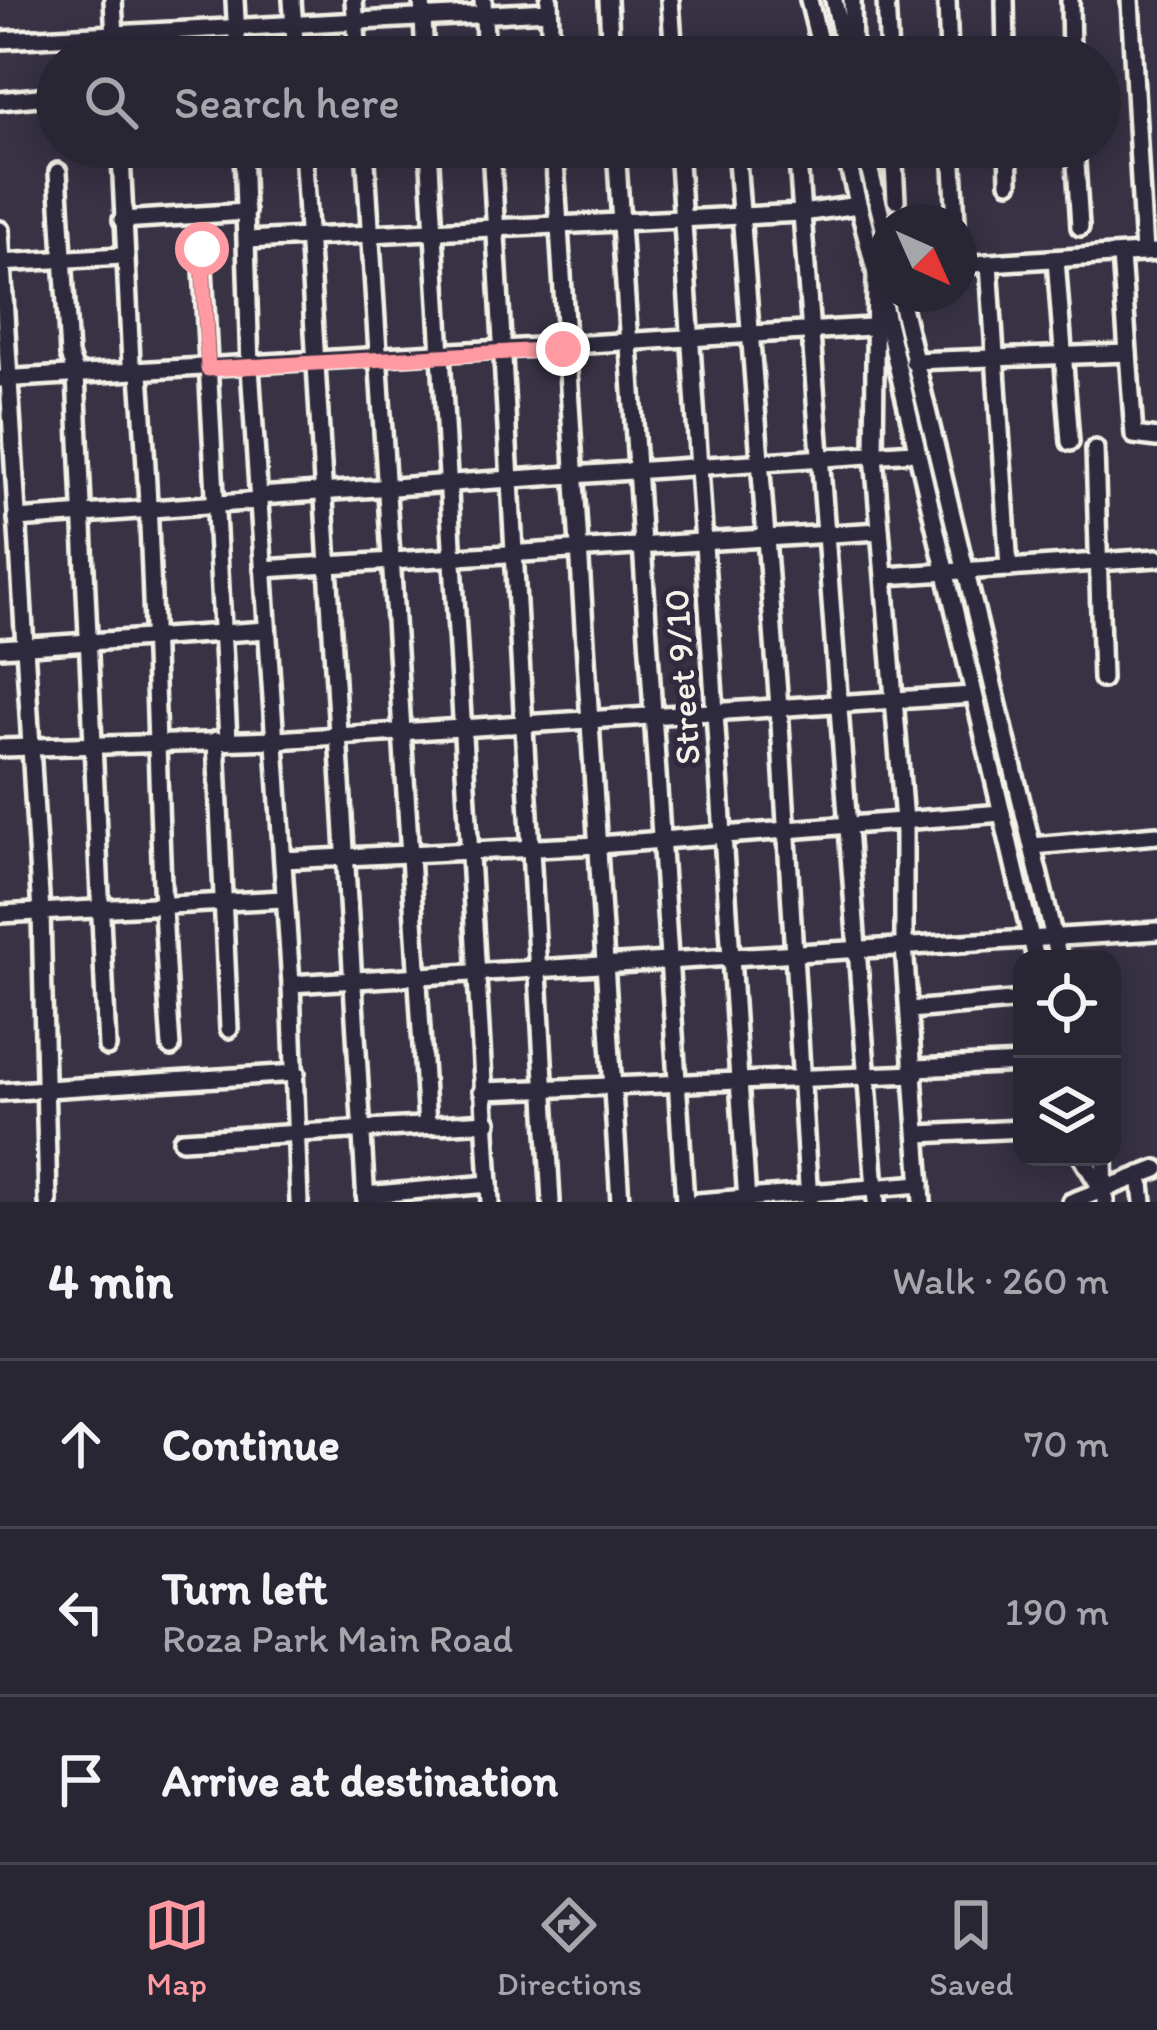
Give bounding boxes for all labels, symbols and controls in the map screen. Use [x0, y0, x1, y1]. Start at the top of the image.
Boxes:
search box [36, 36, 1121, 168]
icon: search [78, 69, 144, 135]
text: Search here [174, 75, 400, 129]
north arrow [869, 204, 977, 312]
route start [175, 222, 229, 276]
route end [536, 322, 590, 376]
street label: Street 9/10 [654, 588, 709, 766]
map controls [1013, 950, 1121, 1166]
button: locate [1013, 950, 1121, 1058]
button: layers [1013, 1058, 1121, 1166]
text: 4 min [48, 1250, 173, 1311]
text: Walk · 260 m [892, 1257, 1109, 1304]
icon: ahead [48, 1411, 114, 1477]
text: Continue [162, 1417, 340, 1471]
text: 70 m [1024, 1420, 1109, 1467]
text: Turn left [162, 1561, 328, 1615]
icon: left [48, 1579, 114, 1645]
text: 190 m [1005, 1588, 1109, 1635]
text: Roza Park Main Road [162, 1615, 513, 1662]
icon: arrive [48, 1747, 114, 1813]
text: Arrive at destination [162, 1753, 558, 1807]
tab: Map [144, 1892, 210, 2003]
tab: Directions [497, 1892, 642, 2003]
tab: Saved [929, 1892, 1013, 2003]

